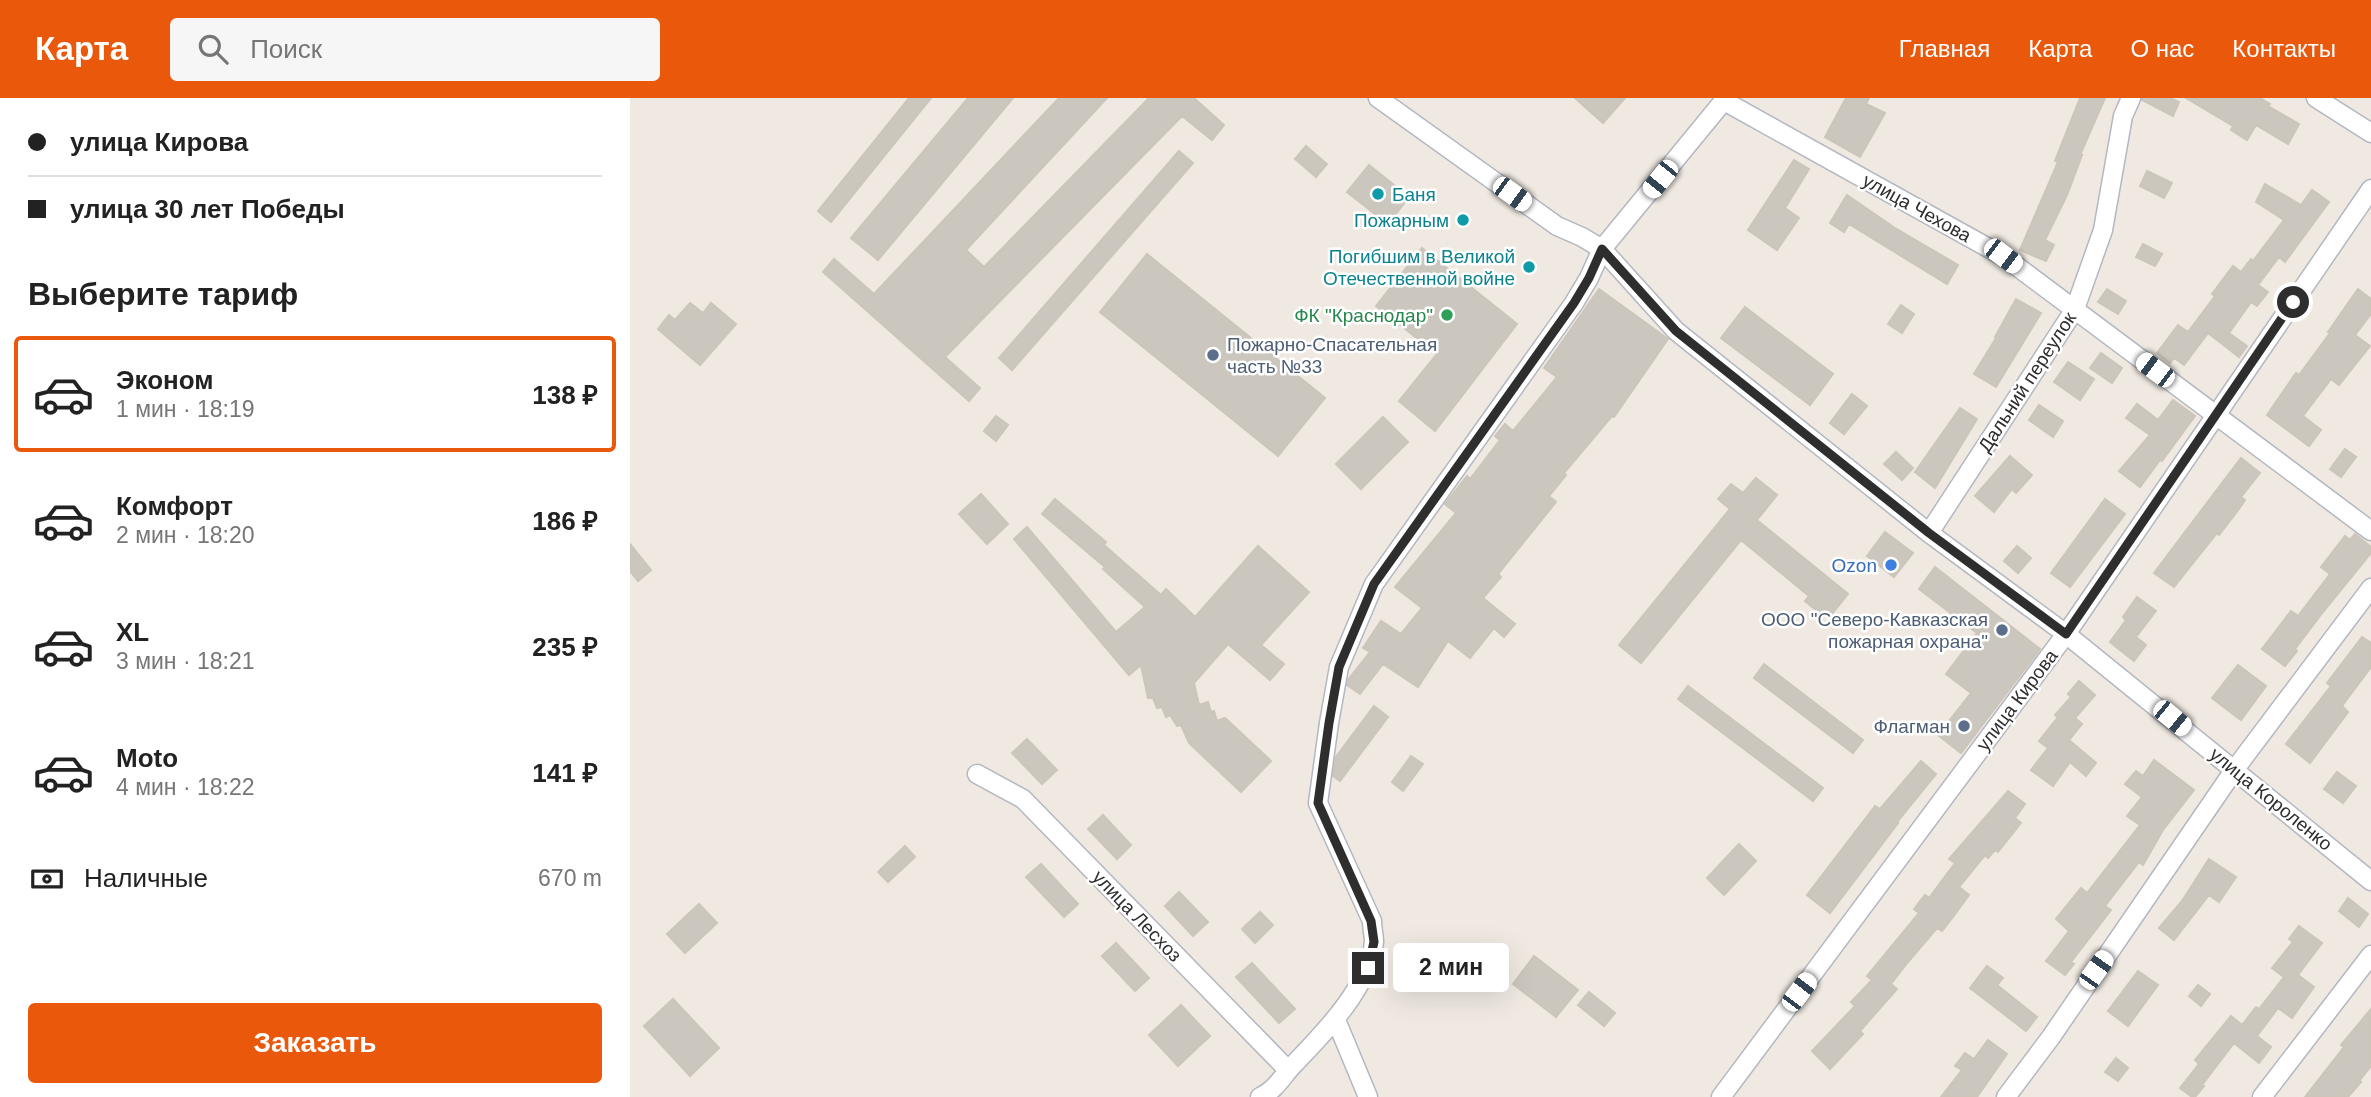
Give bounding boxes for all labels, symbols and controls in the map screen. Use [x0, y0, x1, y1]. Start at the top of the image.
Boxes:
search box [170, 18, 660, 81]
text: Карта [35, 30, 128, 67]
icon: search [194, 30, 232, 68]
text: Поиск [250, 34, 322, 64]
text: Главная [1899, 35, 1990, 62]
text: Карта [2028, 35, 2092, 62]
text: О нас [2130, 35, 2194, 62]
text: Контакты [2232, 35, 2336, 62]
text: улица Кирова [70, 127, 248, 157]
car [1639, 156, 1682, 202]
street label: улица Чехова [1859, 170, 1975, 247]
car [1489, 173, 1536, 215]
place label: Баня [1392, 184, 1436, 205]
marker: Баня [1370, 186, 1386, 202]
text: улица 30 лет Победы [70, 194, 345, 224]
place label: Пожарным [1354, 210, 1449, 231]
marker: Пожарным [1455, 212, 1471, 228]
car [1980, 235, 2027, 277]
place label: Погибшим в Великой Отечественной войне [1323, 246, 1515, 289]
marker: Погибшим в Великой Отечественной войне [1521, 259, 1537, 275]
text: Выберите тариф [28, 276, 298, 312]
route start [2277, 286, 2309, 318]
place label: ФК "Краснодар" [1294, 305, 1433, 326]
marker: ФК "Краснодар" [1439, 307, 1455, 323]
street label: Дальний переулок [1974, 308, 2080, 456]
place label: Пожарно-Спасательная часть №33 [1227, 334, 1437, 377]
marker: Пожарно-Спасательная часть №33 [1205, 347, 1221, 363]
car [2132, 349, 2179, 391]
icon: car [32, 363, 95, 426]
text: Эконом [116, 365, 214, 395]
text: 138 ₽ [532, 380, 598, 410]
text: 1 мин · 18:19 [116, 396, 255, 422]
icon: car [32, 489, 95, 552]
text: Комфорт [116, 491, 233, 521]
text: 186 ₽ [532, 506, 598, 536]
text: 2 мин · 18:20 [116, 522, 255, 548]
place label: Ozon [1832, 555, 1877, 576]
marker: Ozon [1883, 557, 1899, 573]
place label: ООО "Северо-Кавказская пожарная охрана" [1761, 609, 1988, 652]
icon: car [32, 615, 95, 678]
text: XL [116, 617, 149, 647]
marker: ООО "Северо-Кавказская пожарная охрана" [1994, 622, 2010, 638]
text: 235 ₽ [532, 632, 598, 662]
street label: улица Кирова [1972, 645, 2062, 755]
text: 3 мин · 18:21 [116, 648, 255, 674]
car [2150, 697, 2195, 739]
place label: Флагман [1873, 716, 1950, 737]
marker: Флагман [1956, 718, 1972, 734]
icon: car [32, 741, 95, 804]
text: Moto [116, 743, 178, 773]
street label: улица Короленко [2206, 743, 2336, 855]
text: 141 ₽ [532, 758, 598, 788]
text: 4 мин · 18:22 [116, 774, 255, 800]
icon: cash [28, 860, 66, 898]
text: Наличные [84, 863, 208, 893]
text: 670 m [538, 865, 602, 891]
street label: улица Лесхоз [1088, 866, 1186, 966]
callout: 2 мин [1392, 944, 1508, 992]
car [2076, 947, 2117, 993]
route end [1352, 952, 1384, 984]
text: 2 мин [1419, 954, 1483, 980]
car [1778, 969, 1821, 1015]
button: Заказать [28, 1003, 602, 1083]

